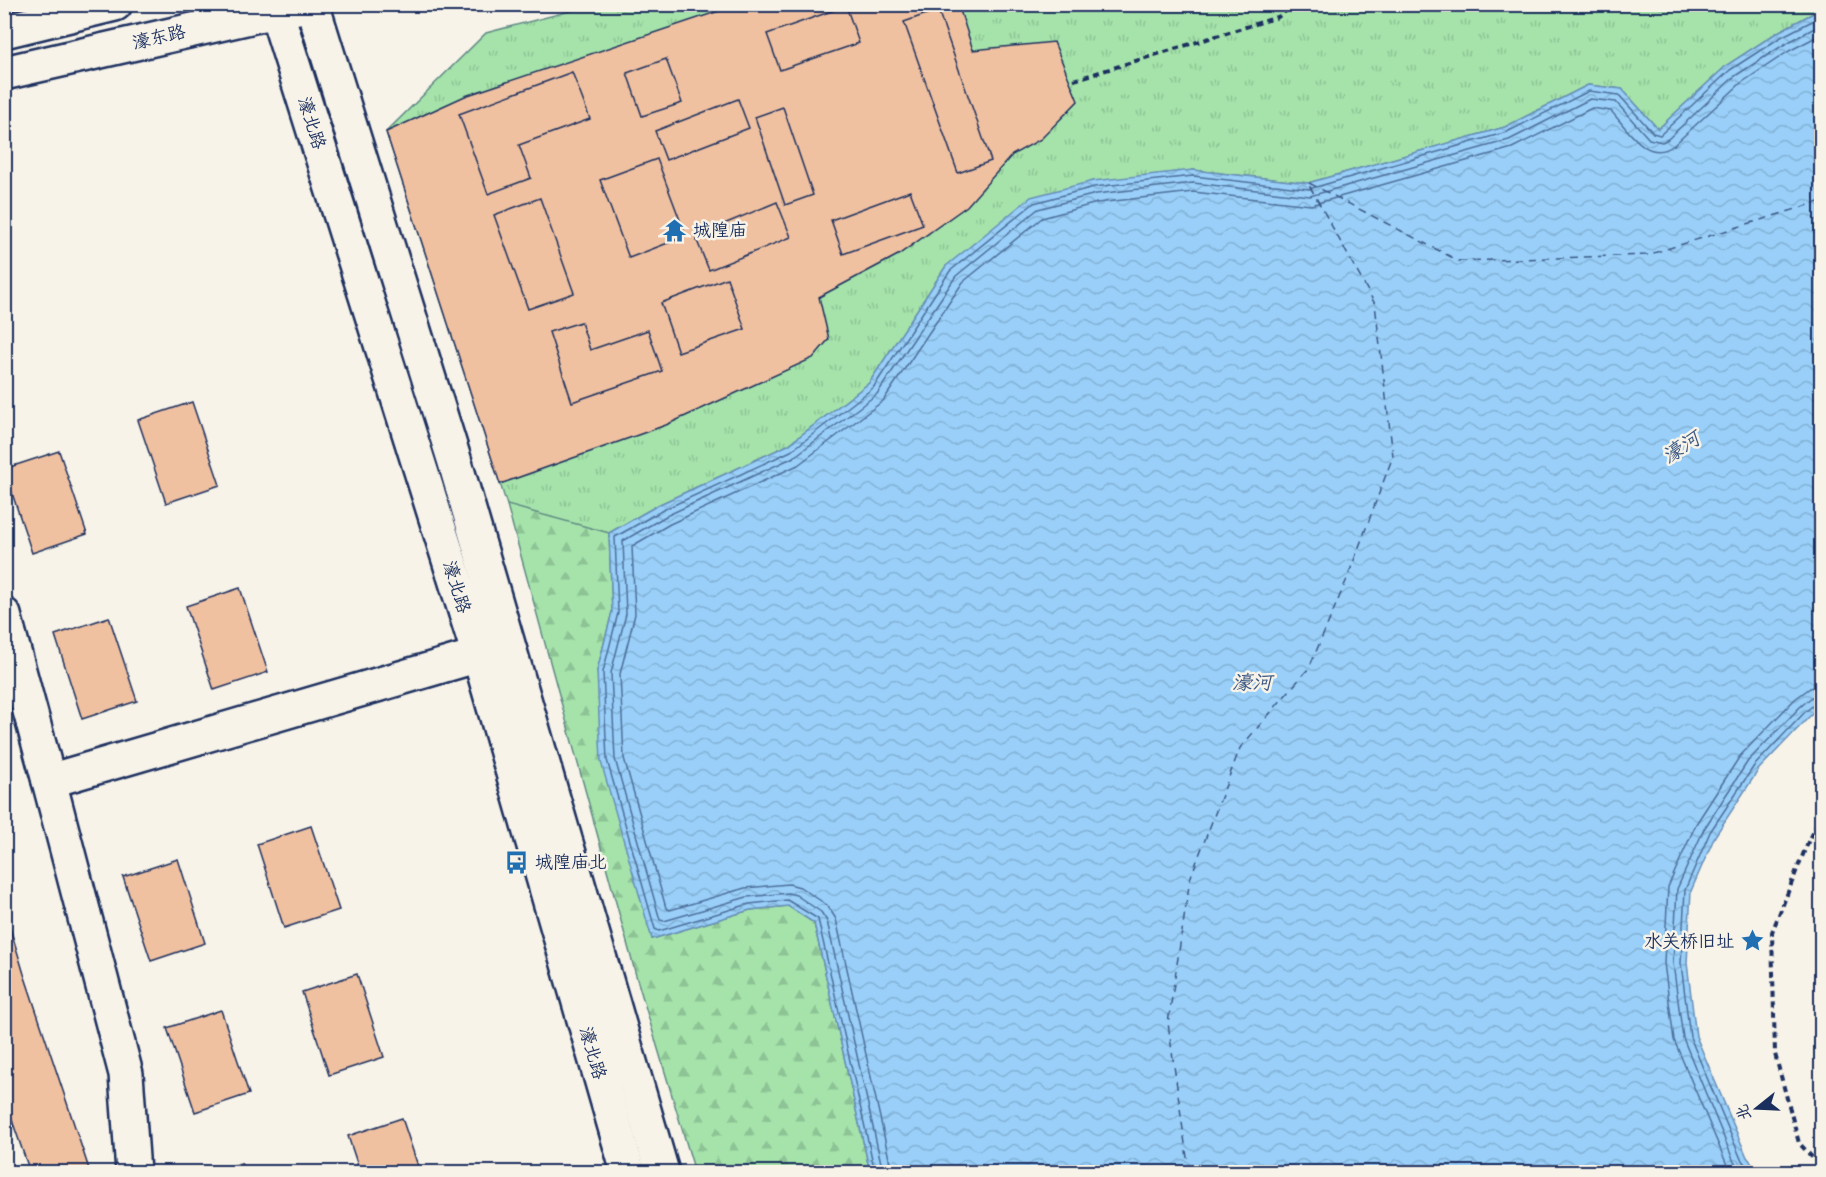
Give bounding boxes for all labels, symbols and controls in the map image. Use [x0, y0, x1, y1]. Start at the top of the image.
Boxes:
street label: 濠东路 [129, 15, 189, 59]
street label: 濠北路 [289, 93, 335, 153]
place label: 城隍庙 [693, 214, 747, 246]
temple icon: 城隍庙 [662, 217, 688, 243]
water label: 濠河 [1655, 420, 1710, 473]
street label: 濠北路 [434, 557, 480, 617]
water label: 濠河 [1232, 665, 1275, 700]
place label: 城隍庙北 [535, 846, 607, 878]
bus stop icon: 城隍庙北 [504, 849, 530, 875]
place label: 水关桥旧址 [1644, 925, 1734, 957]
place icon: 水关桥旧址 [1739, 928, 1765, 954]
street label: 濠北路 [570, 1023, 616, 1083]
north arrow [1727, 1078, 1787, 1138]
text: 北 [1727, 1100, 1759, 1125]

